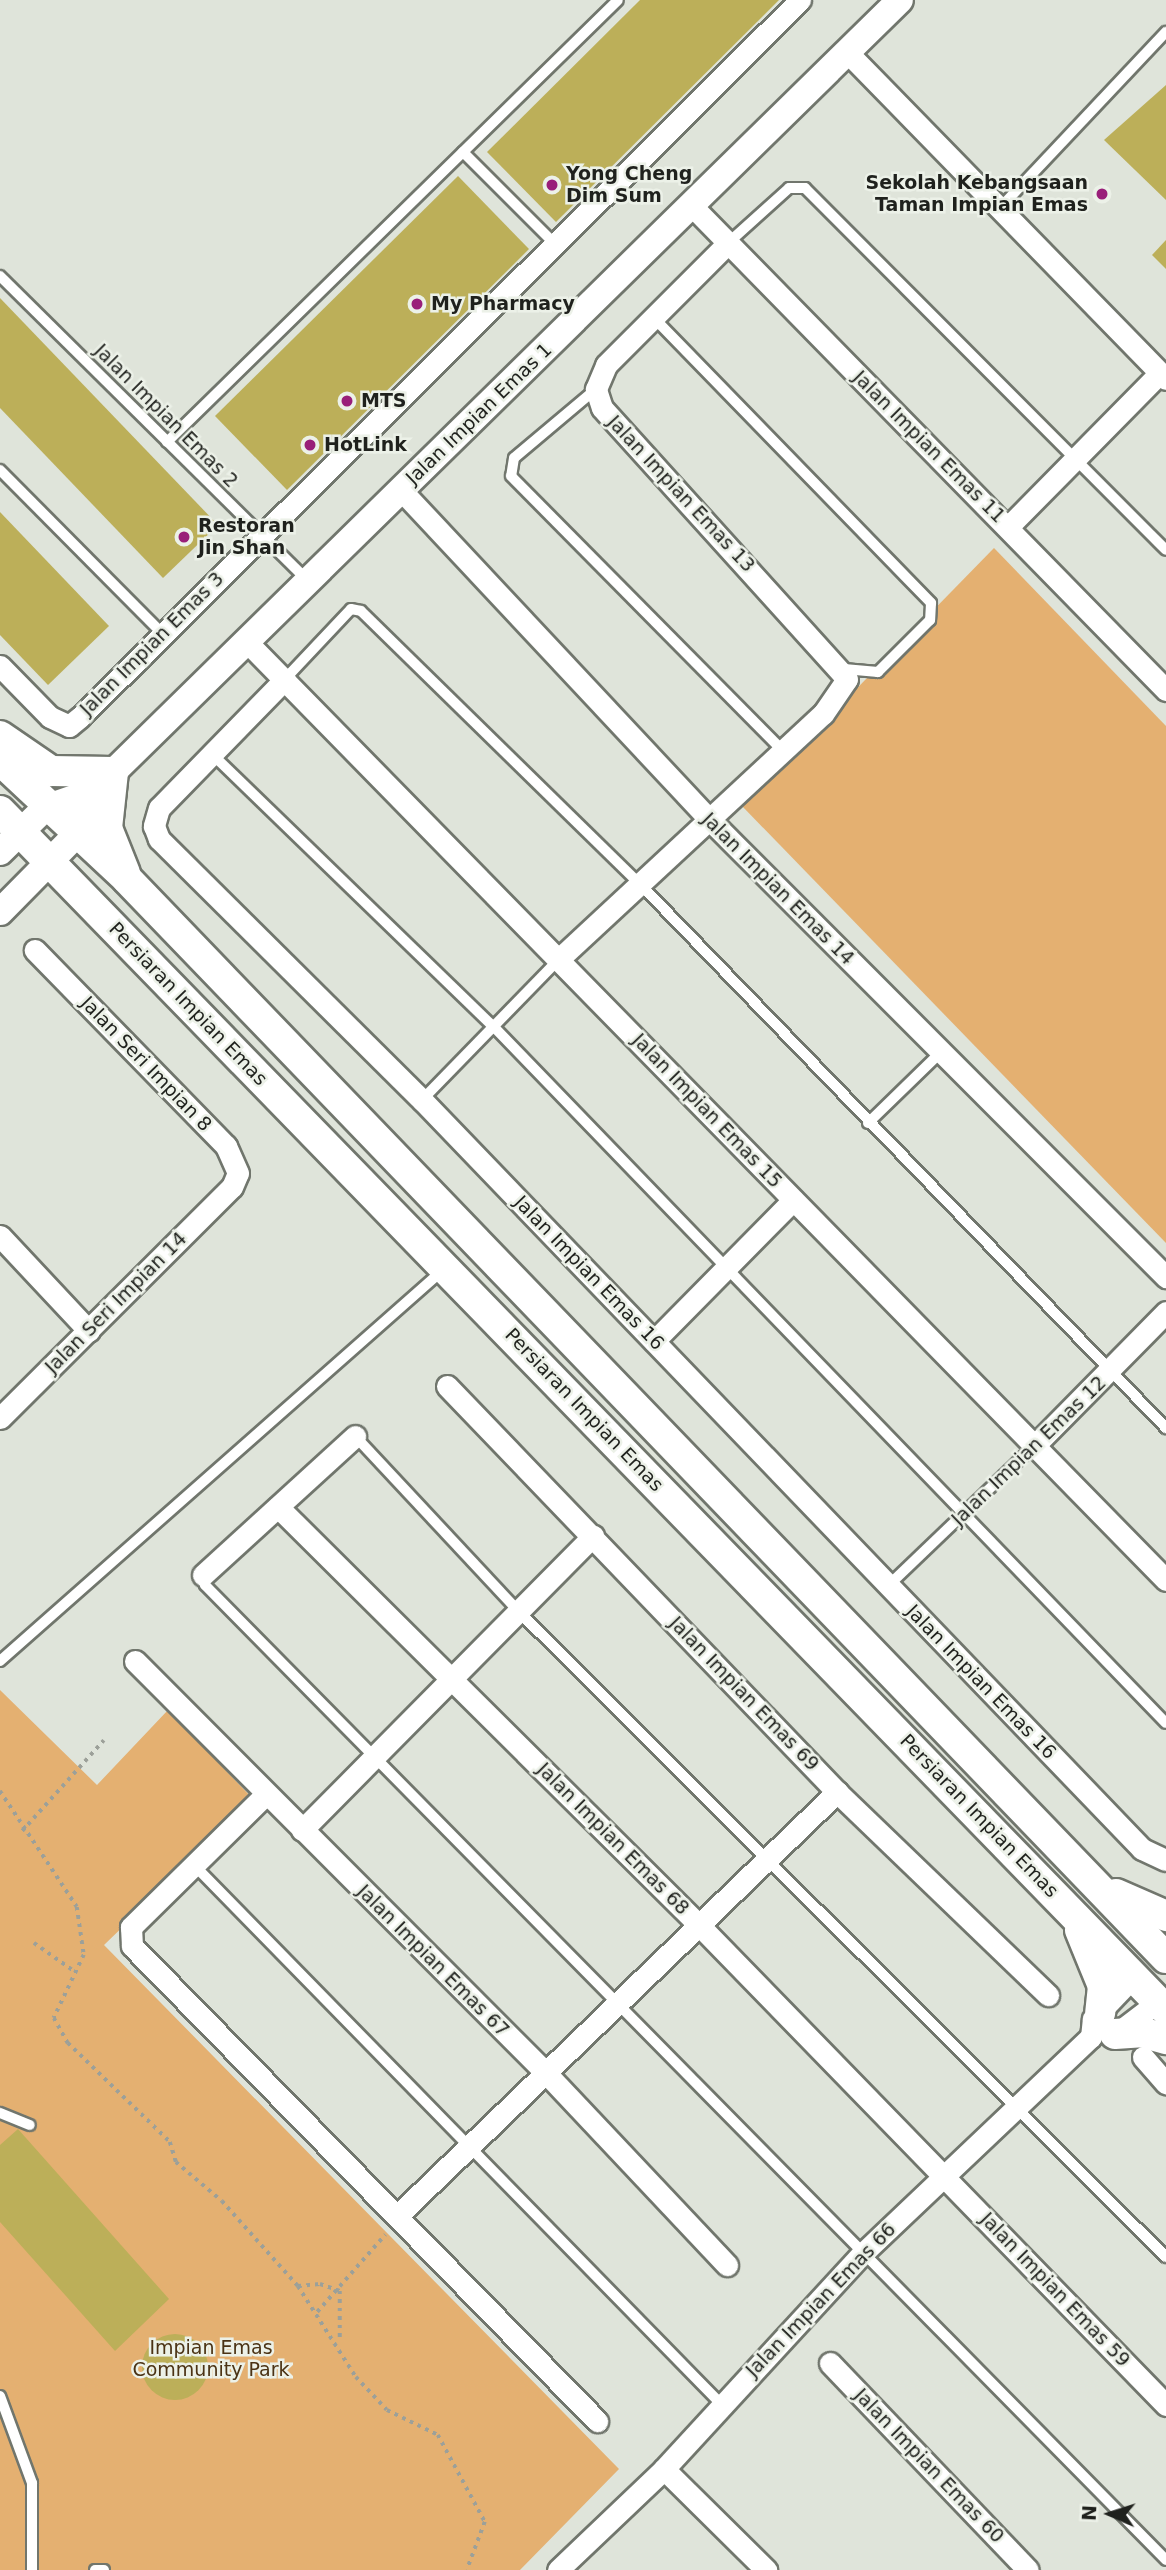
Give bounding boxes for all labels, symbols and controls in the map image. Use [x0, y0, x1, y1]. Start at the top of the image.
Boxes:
place label: Yong Cheng Dim Sum [566, 163, 692, 207]
place label: Sekolah Kebangsaan Taman Impian Emas [865, 172, 1088, 216]
marker: Yong Cheng Dim Sum [544, 177, 560, 193]
marker: Sekolah Kebangsaan Taman Impian Emas [1094, 186, 1110, 202]
place label: My Pharmacy [431, 293, 575, 315]
marker: My Pharmacy [409, 296, 425, 312]
street label: Jalan Impian Emas 2 [89, 339, 243, 493]
street label: Jalan Impian Emas 1 [401, 339, 557, 489]
street label: Jalan Impian Emas 11 [848, 366, 1010, 528]
place label: MTS [361, 390, 407, 412]
marker: MTS [339, 393, 355, 409]
street label: Jalan Impian Emas 13 [603, 411, 759, 577]
place label: HotLink [324, 434, 407, 456]
marker: HotLink [302, 437, 318, 453]
place label: Restoran Jin Shan [198, 515, 295, 559]
marker: Restoran Jin Shan [176, 529, 192, 545]
street label: Jalan Impian Emas 3 [75, 567, 229, 721]
street label: Jalan Impian Emas 14 [697, 808, 859, 970]
street label: Persiaran Impian Emas [104, 918, 272, 1090]
street label: Jalan Seri Impian 8 [76, 992, 216, 1136]
street label: Jalan Impian Emas 15 [627, 1029, 787, 1193]
street label: Jalan Impian Emas 16 [509, 1191, 669, 1355]
street label: Jalan Seri Impian 14 [41, 1228, 191, 1378]
street label: Persiaran Impian Emas [500, 1324, 668, 1496]
street label: Jalan Impian Emas 12 [947, 1371, 1111, 1531]
street label: Jalan Impian Emas 16 [901, 1600, 1061, 1764]
street label: Jalan Impian Emas 69 [664, 1612, 824, 1776]
street label: Persiaran Impian Emas [895, 1730, 1063, 1902]
street label: Jalan Impian Emas 68 [532, 1758, 694, 1920]
street label: Jalan Impian Emas 67 [352, 1880, 514, 2042]
street label: Jalan Impian Emas 59 [975, 2208, 1135, 2372]
street label: Jalan Impian Emas 66 [741, 2218, 901, 2382]
park label: Impian Emas Community Park [132, 2337, 290, 2381]
street label: Jalan Impian Emas 60 [849, 2384, 1009, 2548]
north arrow [1075, 2479, 1145, 2549]
text: N [1078, 2504, 1100, 2521]

